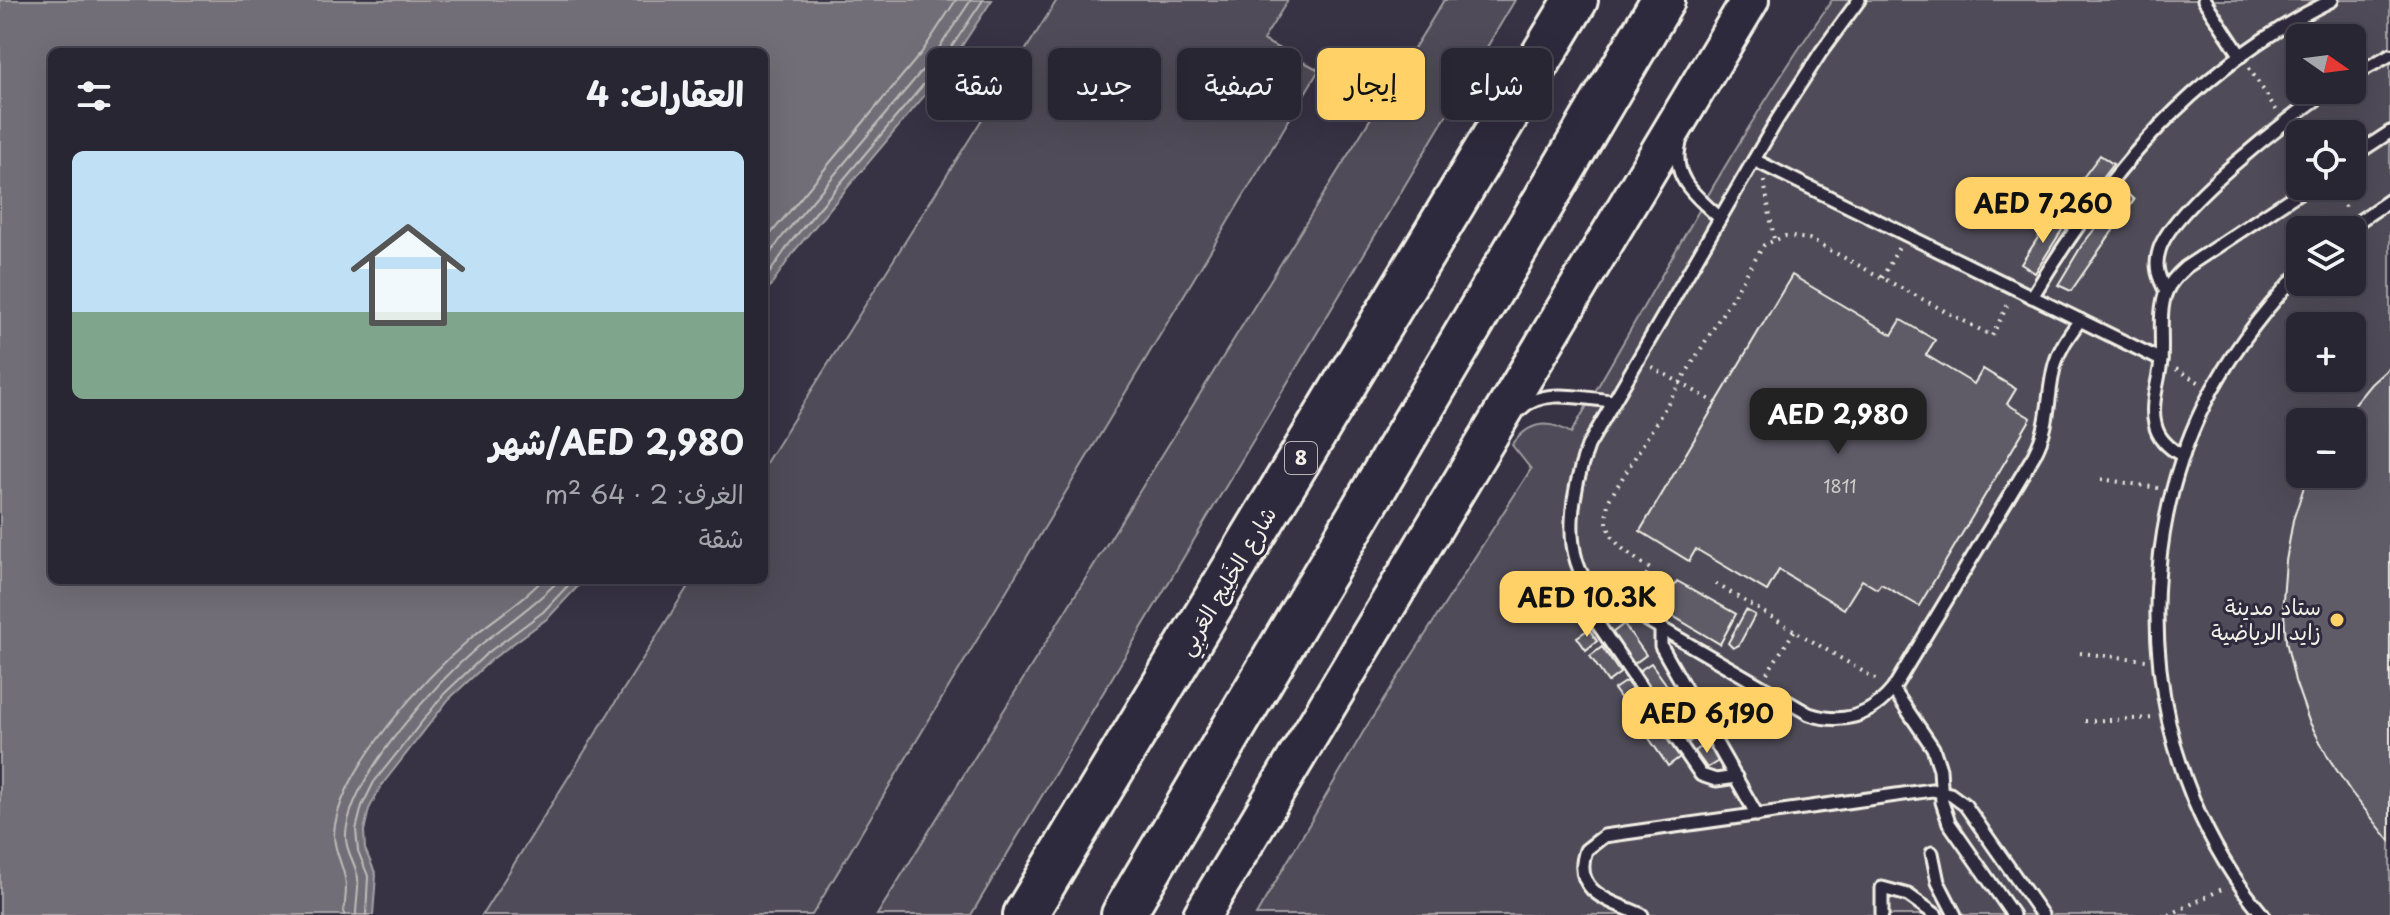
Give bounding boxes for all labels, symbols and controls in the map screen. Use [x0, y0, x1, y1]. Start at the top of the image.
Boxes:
north arrow [2286, 24, 2366, 104]
map controls [2286, 24, 2366, 488]
chip: شقة [927, 48, 1032, 120]
chip: جديد [1048, 48, 1161, 120]
chip: تصفية [1177, 48, 1301, 120]
chip: إيجار [1317, 48, 1425, 120]
chip: شراء [1441, 48, 1552, 120]
text: العقارات: 4 [586, 67, 744, 119]
icon: filters [72, 74, 116, 118]
button: locate [2286, 120, 2366, 200]
pin: AED 7,260 [1951, 177, 2135, 245]
text: AED 7,260 [1973, 183, 2113, 222]
icon: home [336, 203, 480, 347]
button: layers [2286, 216, 2366, 296]
button: + [2286, 312, 2366, 392]
pin: AED 2,980 [1746, 388, 1930, 456]
text: AED 2,980 [1768, 394, 1908, 433]
button: − [2286, 408, 2366, 488]
text: AED 2,980/شهر [489, 415, 744, 467]
road number: 8 [1285, 442, 1317, 474]
house number: 1811 [1823, 472, 1857, 499]
text: الغرف: 2 · 64 m² [545, 474, 744, 513]
street label: شارع الخَلِيج العَربِي [1168, 499, 1288, 664]
text: شقة [699, 518, 744, 557]
pin: AED 10.3K [1495, 571, 1679, 639]
text: AED 10.3K [1518, 577, 1656, 616]
place label: ستاد مدينة زايد الرياضية [2211, 589, 2321, 647]
marker: ستاد مدينة زايد الرياضية [2328, 611, 2346, 629]
pin: AED 6,190 [1615, 687, 1799, 755]
text: AED 6,190 [1640, 693, 1774, 732]

